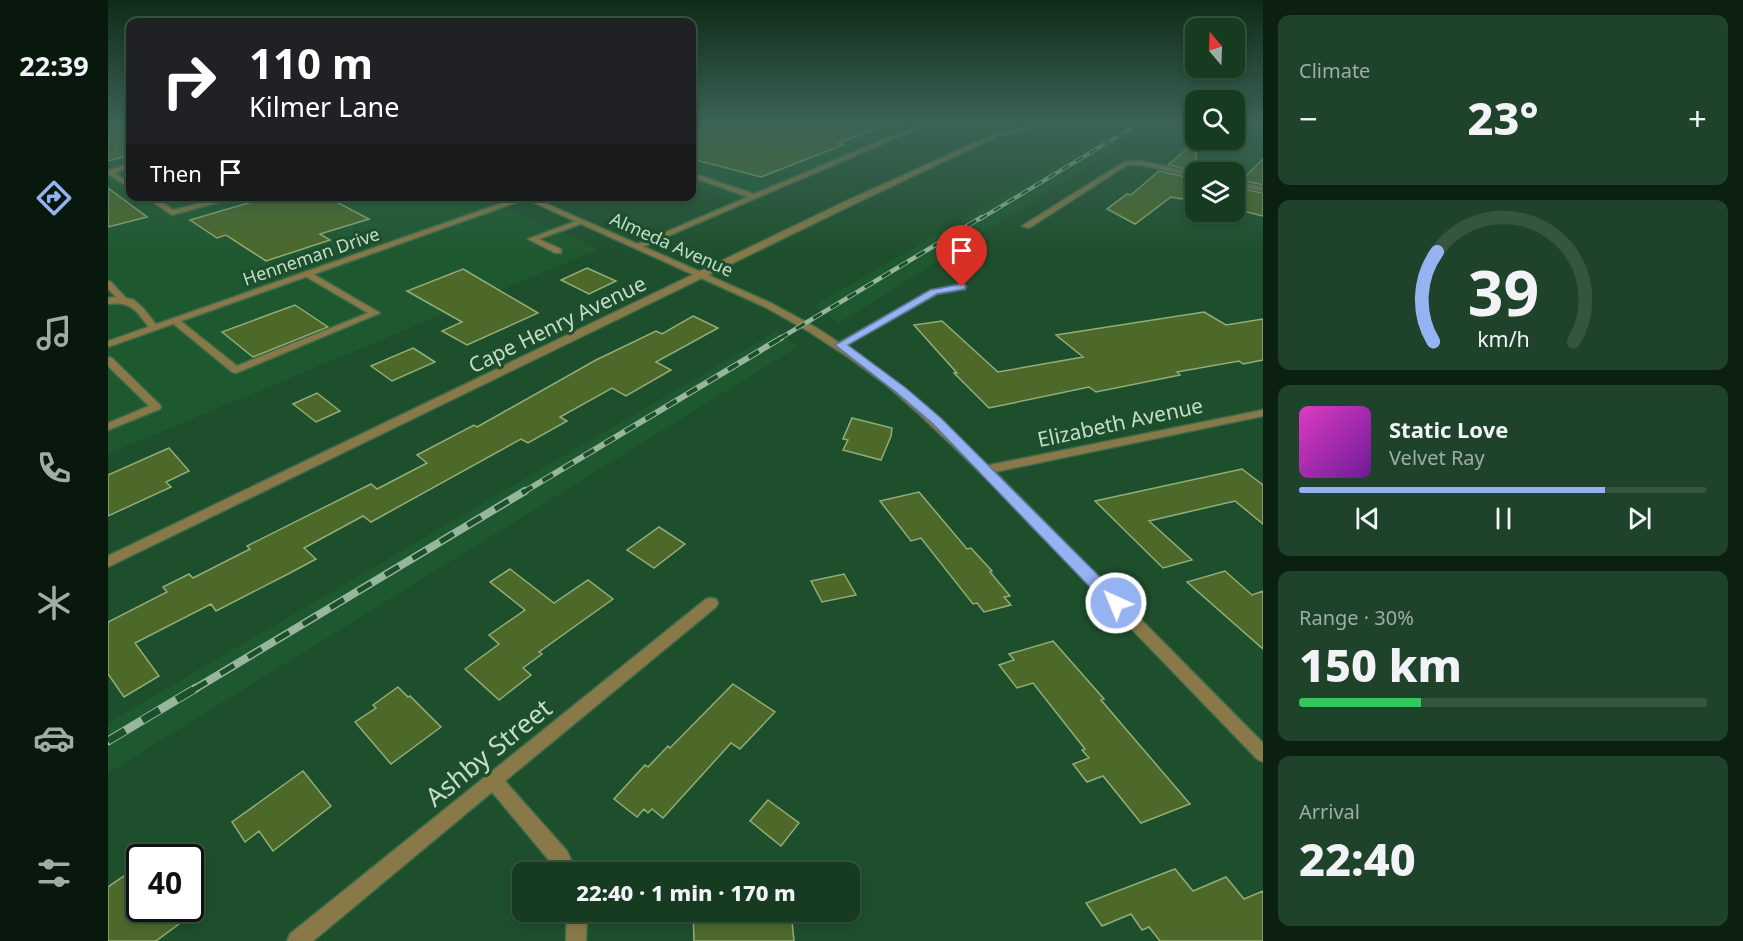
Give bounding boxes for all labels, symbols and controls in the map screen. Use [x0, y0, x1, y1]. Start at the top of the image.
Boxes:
north arrow [1185, 18, 1245, 78]
map controls [1185, 18, 1245, 222]
text: 110 m [249, 34, 373, 91]
icon: right [150, 42, 228, 120]
text: 22:39 [19, 47, 89, 84]
text: Climate [1299, 57, 1370, 84]
text: 23° [1467, 87, 1539, 148]
text: Kilmer Lane [249, 88, 400, 125]
button: search [1185, 90, 1245, 150]
text: − [1299, 96, 1318, 141]
text: + [1688, 96, 1707, 141]
icon: arrive [214, 156, 247, 189]
text: Then [150, 158, 202, 188]
button: layers [1185, 162, 1245, 222]
icon: directions [33, 177, 75, 219]
street label: Almeda Avenue [607, 206, 737, 282]
street label: Henneman Drive [239, 221, 383, 291]
pin [936, 225, 987, 287]
icon: arrive [945, 234, 978, 267]
text: 39 [1467, 249, 1539, 334]
street label: Cape Henry Avenue [464, 269, 650, 379]
icon: music [33, 312, 75, 354]
text: km/h [1477, 325, 1529, 354]
street label: Elizabeth Avenue [1035, 391, 1205, 453]
text: Static Love [1389, 414, 1508, 444]
text: Velvet Ray [1389, 444, 1485, 471]
icon: phone [33, 447, 75, 489]
icon: previous [1351, 502, 1384, 535]
icon: pause [1487, 502, 1520, 535]
icon: next [1623, 502, 1656, 535]
position arrow [1084, 571, 1148, 635]
icon: climate [33, 582, 75, 624]
text: Range · 30% [1299, 604, 1414, 631]
text: 150 km [1299, 634, 1462, 695]
street label: Ashby Street [417, 690, 559, 814]
icon: car [33, 717, 75, 759]
text: Arrival [1299, 798, 1360, 825]
text: 22:40 [1299, 828, 1416, 889]
speed limit sign: 40 [126, 844, 204, 922]
icon: filters [33, 852, 75, 894]
text: 22:40 · 1 min · 170 m [576, 877, 796, 907]

